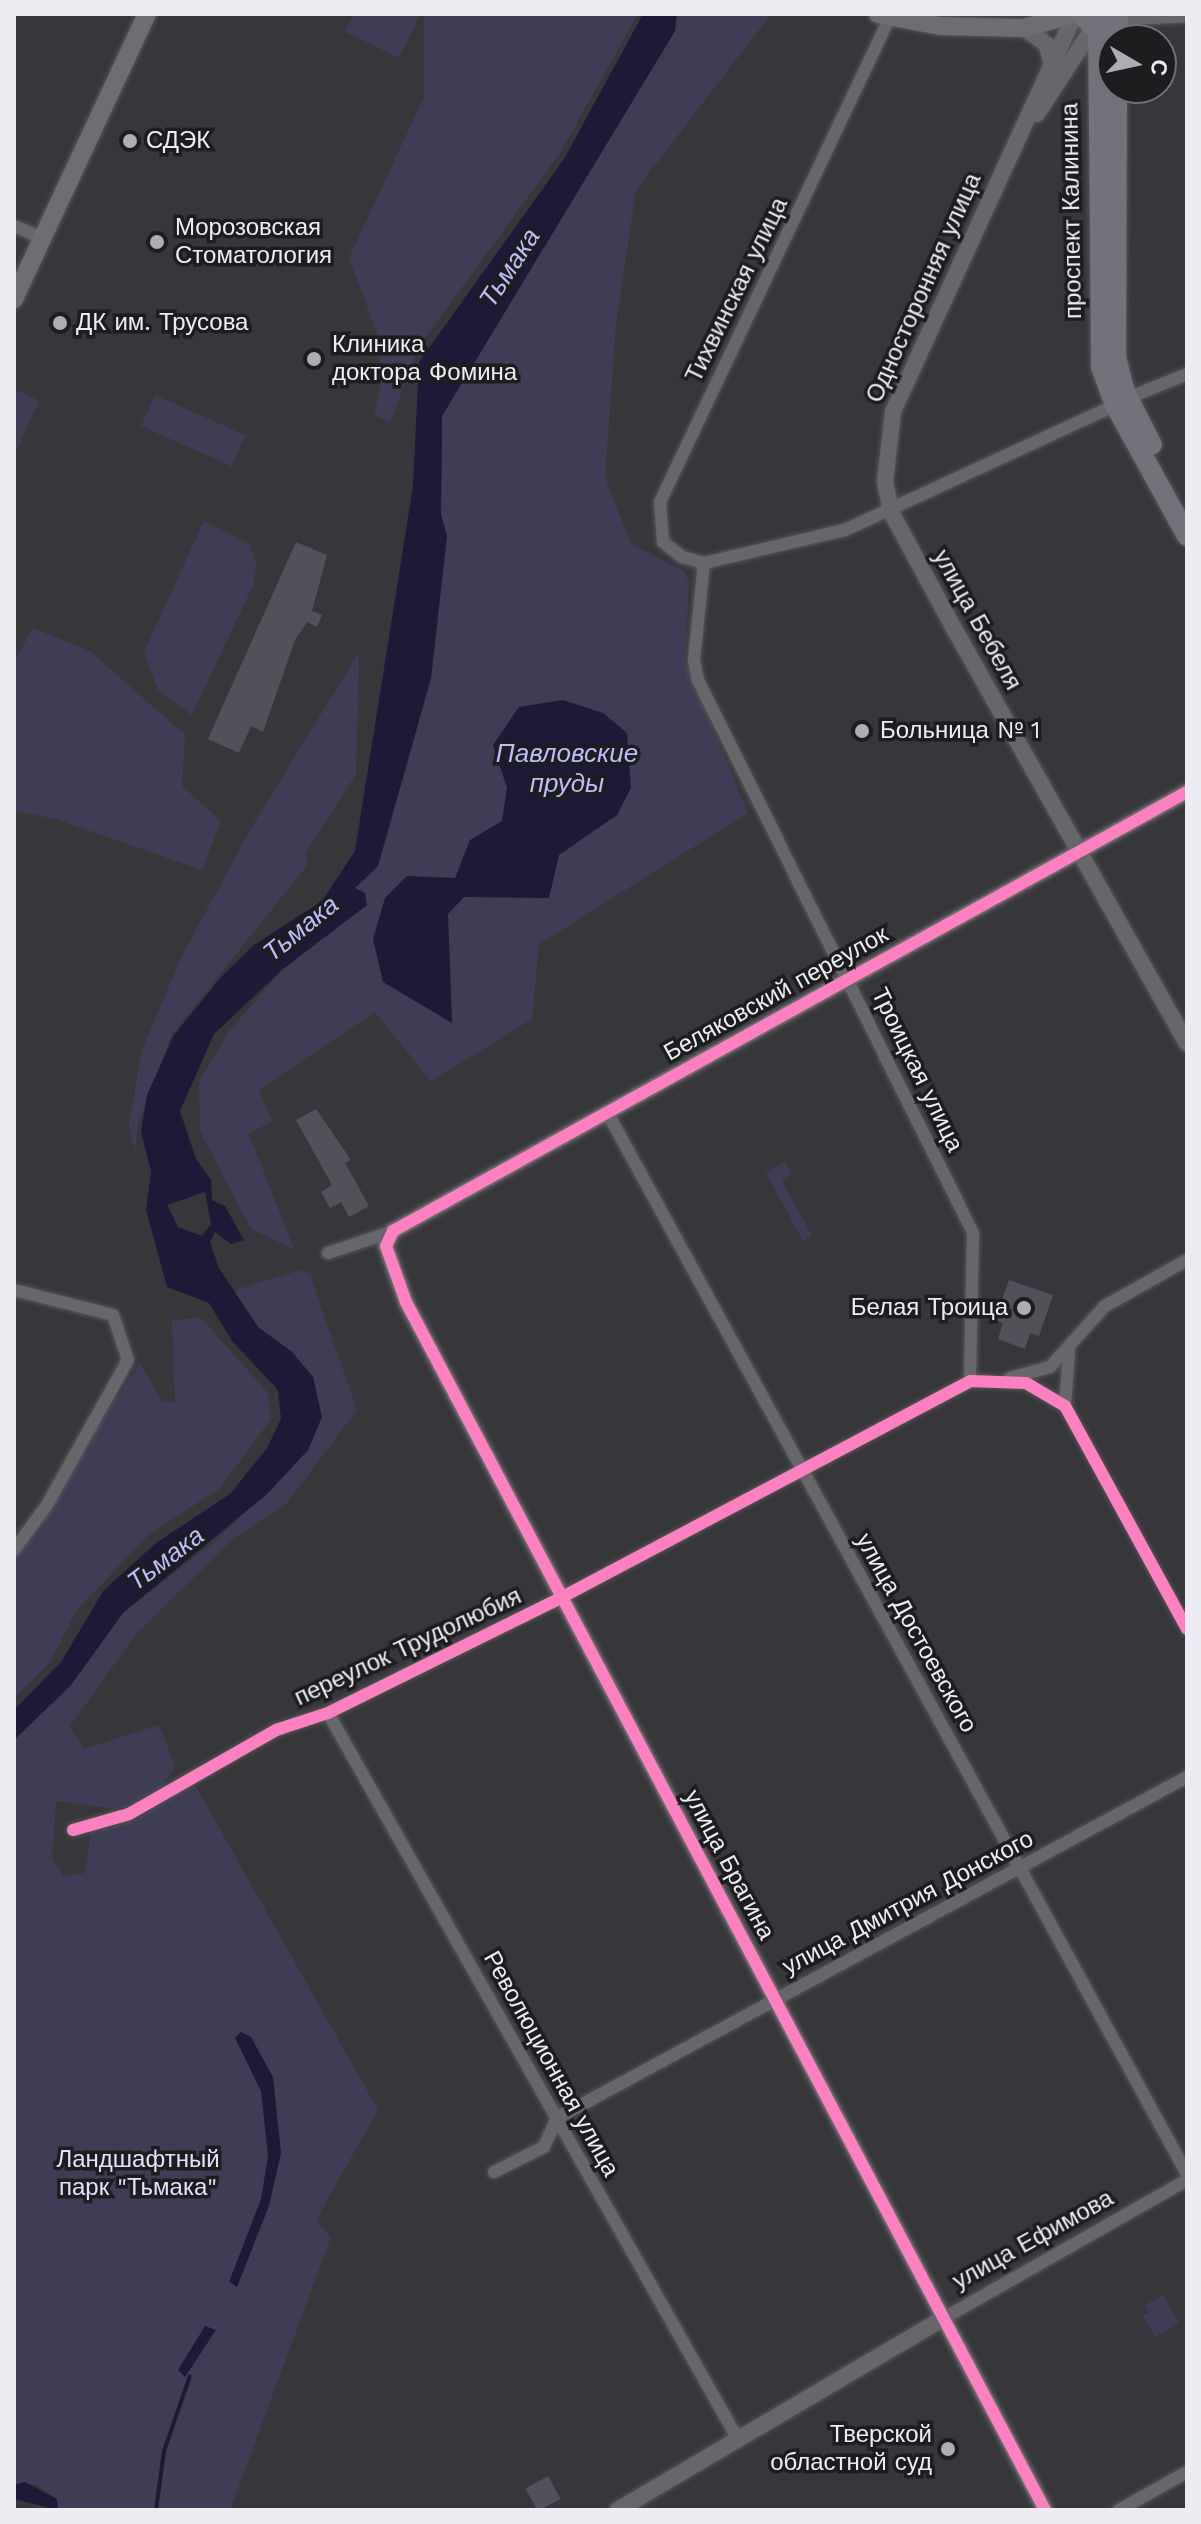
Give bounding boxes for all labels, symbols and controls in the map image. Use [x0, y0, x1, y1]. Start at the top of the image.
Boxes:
north arrow [1097, 24, 1177, 104]
text: С [1146, 58, 1173, 77]
street label: проспект Калинина [1056, 103, 1088, 319]
place label: СДЭК [146, 127, 210, 155]
marker: СДЭК [121, 132, 139, 150]
street label: Односторонняя улица [860, 169, 988, 407]
street label: Тихвинская улица [680, 193, 794, 387]
place label: Морозовская Стоматология [175, 214, 332, 270]
water label: Тьмака [473, 223, 547, 313]
marker: Морозовская Стоматология [146, 231, 168, 253]
place label: ДК им. Трусова [76, 309, 248, 337]
marker: ДК им. Трусова [51, 314, 69, 332]
place label: Клиника доктора Фомина [332, 331, 517, 387]
marker: Клиника доктора Фомина [303, 348, 325, 370]
street label: улица Бебеля [927, 545, 1027, 695]
place label: Больница № 1 [880, 717, 1041, 745]
marker: Больница № 1 [851, 720, 873, 742]
water label: Павловские пруды [496, 738, 638, 800]
water label: Тьмака [257, 889, 345, 969]
street label: Беляковский переулок [659, 920, 893, 1068]
street label: Троицкая улица [865, 983, 969, 1157]
place label: Белая Троица [851, 1294, 1008, 1322]
marker: Белая Троица [1015, 1299, 1033, 1317]
water label: Тьмака [122, 1520, 210, 1598]
street label: улица Достоевского [849, 1528, 983, 1738]
street label: переулок Трудолюбия [290, 1582, 526, 1712]
street label: улица Брагина [677, 1785, 781, 1945]
street label: улица Дмитрия Донского [778, 1825, 1038, 1981]
street label: Революционная улица [477, 1946, 625, 2182]
park label: Ландшафтный парк "Тьмака" [56, 2146, 220, 2202]
street label: улица Ефимова [948, 2184, 1118, 2296]
place label: Тверской областной суд [770, 2421, 932, 2477]
marker: Тверской областной суд [939, 2440, 957, 2458]

